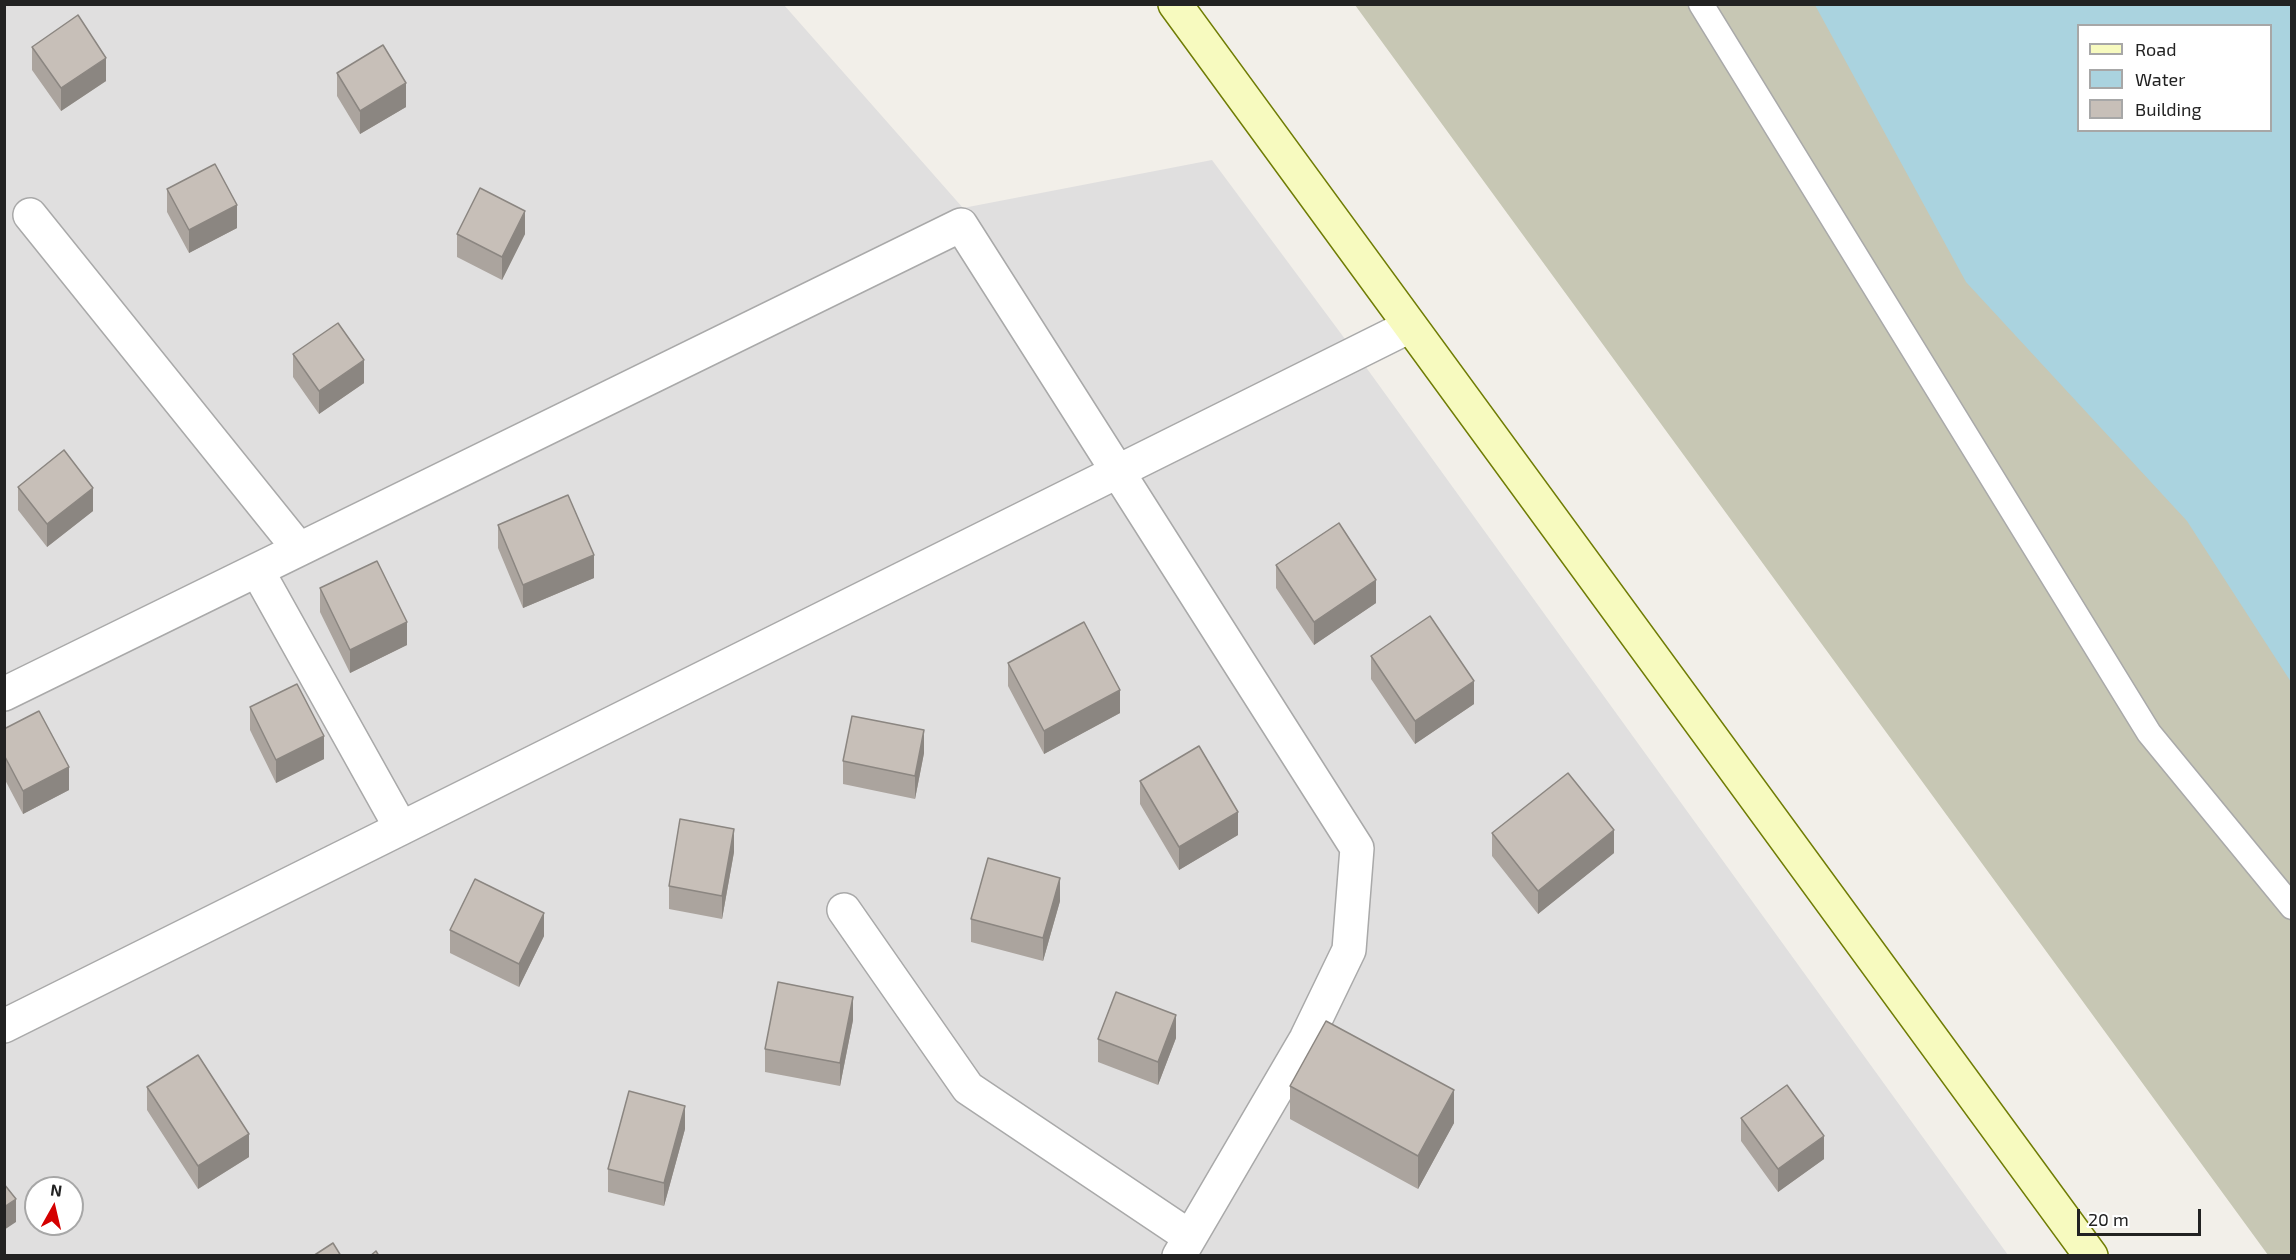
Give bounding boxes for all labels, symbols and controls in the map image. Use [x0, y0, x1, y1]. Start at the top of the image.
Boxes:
legend [2077, 24, 2272, 132]
text: Road [2135, 38, 2176, 60]
text: Water [2135, 68, 2185, 90]
text: Building [2135, 98, 2202, 120]
north arrow [24, 1176, 84, 1236]
text: N [49, 1179, 63, 1200]
scale bar [2080, 1197, 2204, 1235]
text: 20 m [2088, 1208, 2129, 1230]

